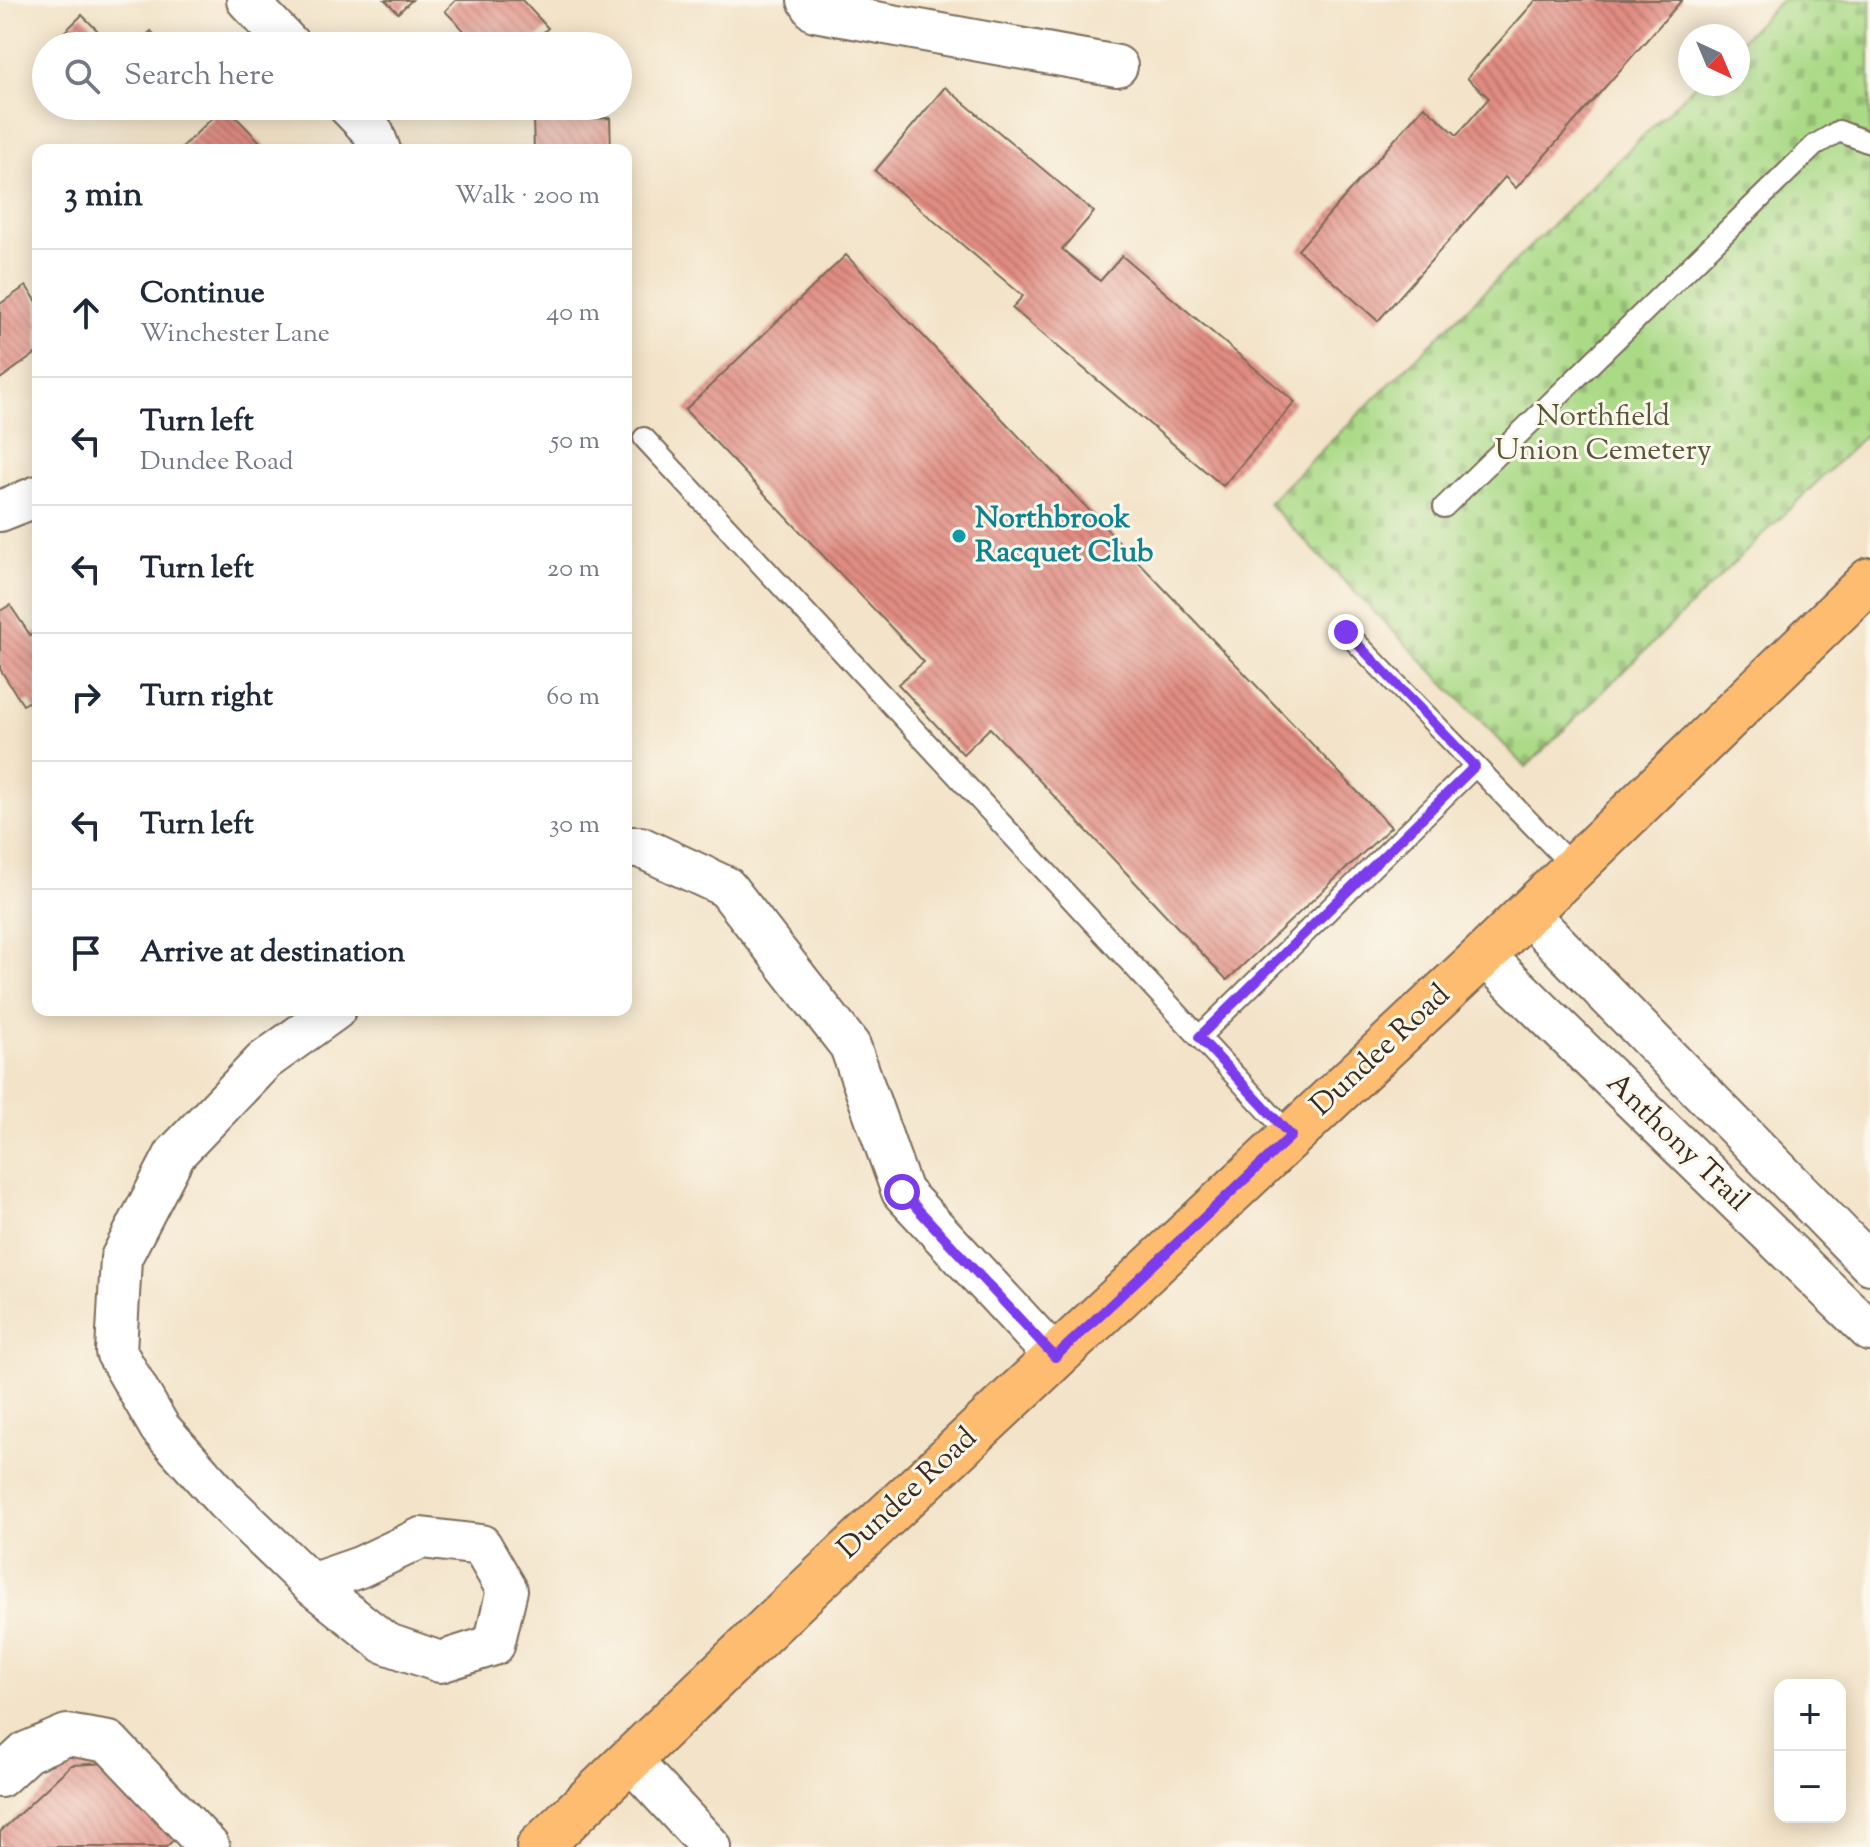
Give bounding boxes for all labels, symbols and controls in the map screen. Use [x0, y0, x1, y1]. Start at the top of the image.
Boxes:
north arrow [1678, 24, 1750, 96]
search box [32, 32, 632, 120]
icon: search [60, 54, 104, 98]
text: Search here [124, 55, 274, 98]
text: 3 min [64, 172, 143, 221]
text: Walk · 200 m [455, 178, 600, 215]
text: Continue [140, 273, 265, 316]
icon: ahead [64, 291, 108, 335]
text: 40 m [546, 295, 600, 332]
text: Winchester Lane [140, 316, 330, 353]
park label: Northfield Union Cemetery [1494, 396, 1712, 473]
text: Turn left [140, 401, 254, 444]
icon: left [64, 419, 108, 463]
text: 50 m [550, 423, 600, 460]
text: Dundee Road [140, 444, 293, 481]
place label: Northbrook Racquet Club [975, 498, 1153, 575]
marker: Northbrook Racquet Club [950, 527, 968, 545]
icon: left [64, 547, 108, 591]
text: Turn left [140, 548, 254, 591]
text: 20 m [547, 551, 600, 588]
route end [1328, 614, 1364, 650]
icon: right [64, 675, 108, 719]
text: Turn right [140, 676, 273, 719]
text: 60 m [546, 679, 600, 716]
icon: left [64, 803, 108, 847]
text: Turn left [140, 804, 254, 847]
text: 30 m [549, 807, 600, 844]
icon: arrive [64, 931, 108, 975]
text: Arrive at destination [140, 932, 405, 975]
street label: Dundee Road [1302, 975, 1460, 1127]
street label: Anthony Trail [1596, 1063, 1758, 1223]
route start [884, 1174, 920, 1210]
street label: Dundee Road [829, 1418, 987, 1570]
map controls [1774, 1679, 1846, 1823]
button: + [1774, 1679, 1846, 1751]
button: − [1774, 1751, 1846, 1823]

